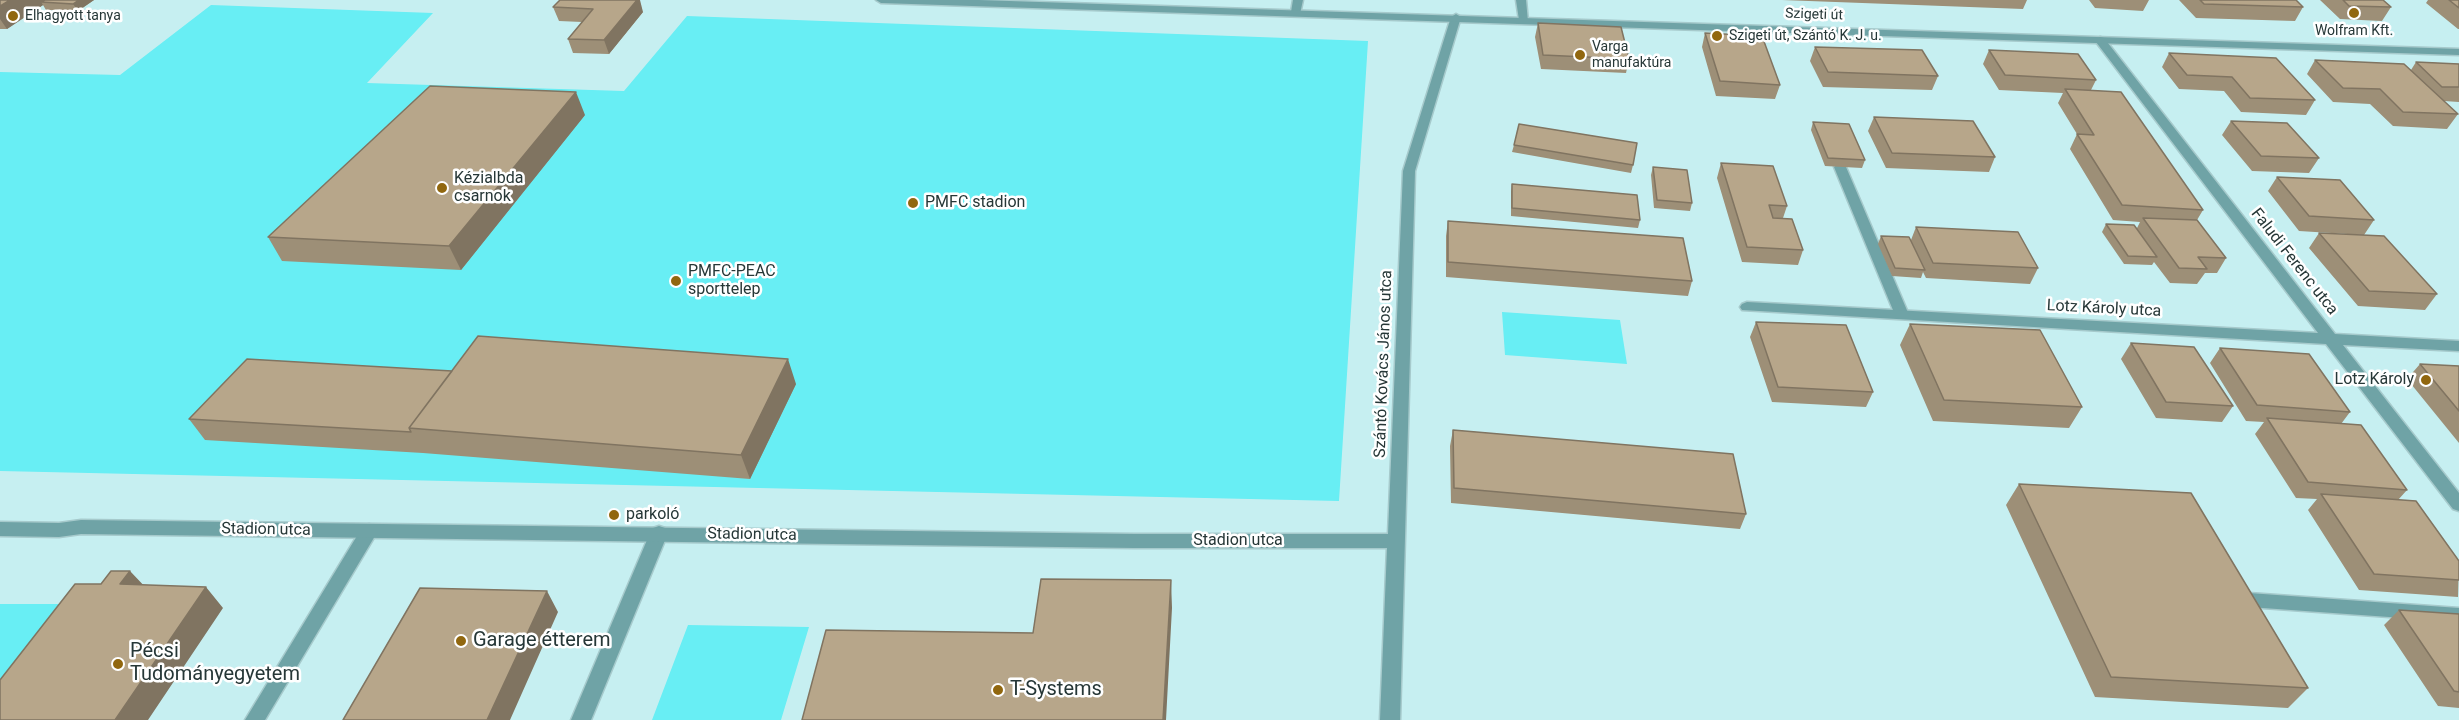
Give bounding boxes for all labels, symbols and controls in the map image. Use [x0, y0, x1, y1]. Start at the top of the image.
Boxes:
street label: Szigeti út [1785, 6, 1843, 24]
marker: Wolfram Kft. [2347, 6, 2361, 20]
place label: Elhagyott tanya [25, 8, 121, 24]
marker: Elhagyott tanya [6, 9, 20, 23]
place label: Wolfram Kft. [2315, 23, 2393, 39]
place label: Szigeti út, Szántó K. J. u. [1729, 28, 1882, 44]
marker: Szigeti út, Szántó K. J. u. [1710, 29, 1724, 43]
place label: Varga manufaktúra [1592, 39, 1671, 72]
marker: Varga manufaktúra [1573, 48, 1587, 62]
place label: Kézialbda csarnok [454, 169, 523, 207]
marker: Kézialbda csarnok [435, 181, 449, 195]
place label: PMFC stadion [925, 193, 1025, 213]
marker: PMFC stadion [906, 196, 920, 210]
street label: Faludi Ferenc utca [2246, 205, 2342, 319]
place label: PMFC-PEAC sporttelep [688, 262, 776, 300]
street label: Szántó Kovács János utca [1371, 270, 1397, 458]
marker: PMFC-PEAC sporttelep [669, 274, 683, 288]
street label: Lotz Károly utca [2046, 296, 2162, 322]
place label: Lotz Károly [2335, 370, 2414, 390]
marker: Lotz Károly [2419, 373, 2433, 387]
place label: parkoló [626, 505, 679, 525]
marker: parkoló [607, 508, 621, 522]
street label: Stadion utca [221, 520, 311, 540]
street label: Stadion utca [707, 525, 797, 545]
street label: Stadion utca [1193, 531, 1283, 551]
place label: Garage étterem [473, 629, 611, 653]
marker: Garage étterem [454, 634, 468, 648]
place label: Pécsi Tudományegyetem [130, 640, 300, 687]
marker: Pécsi Tudományegyetem [111, 657, 125, 671]
place label: T-Systems [1010, 678, 1102, 702]
marker: T-Systems [991, 683, 1005, 697]

